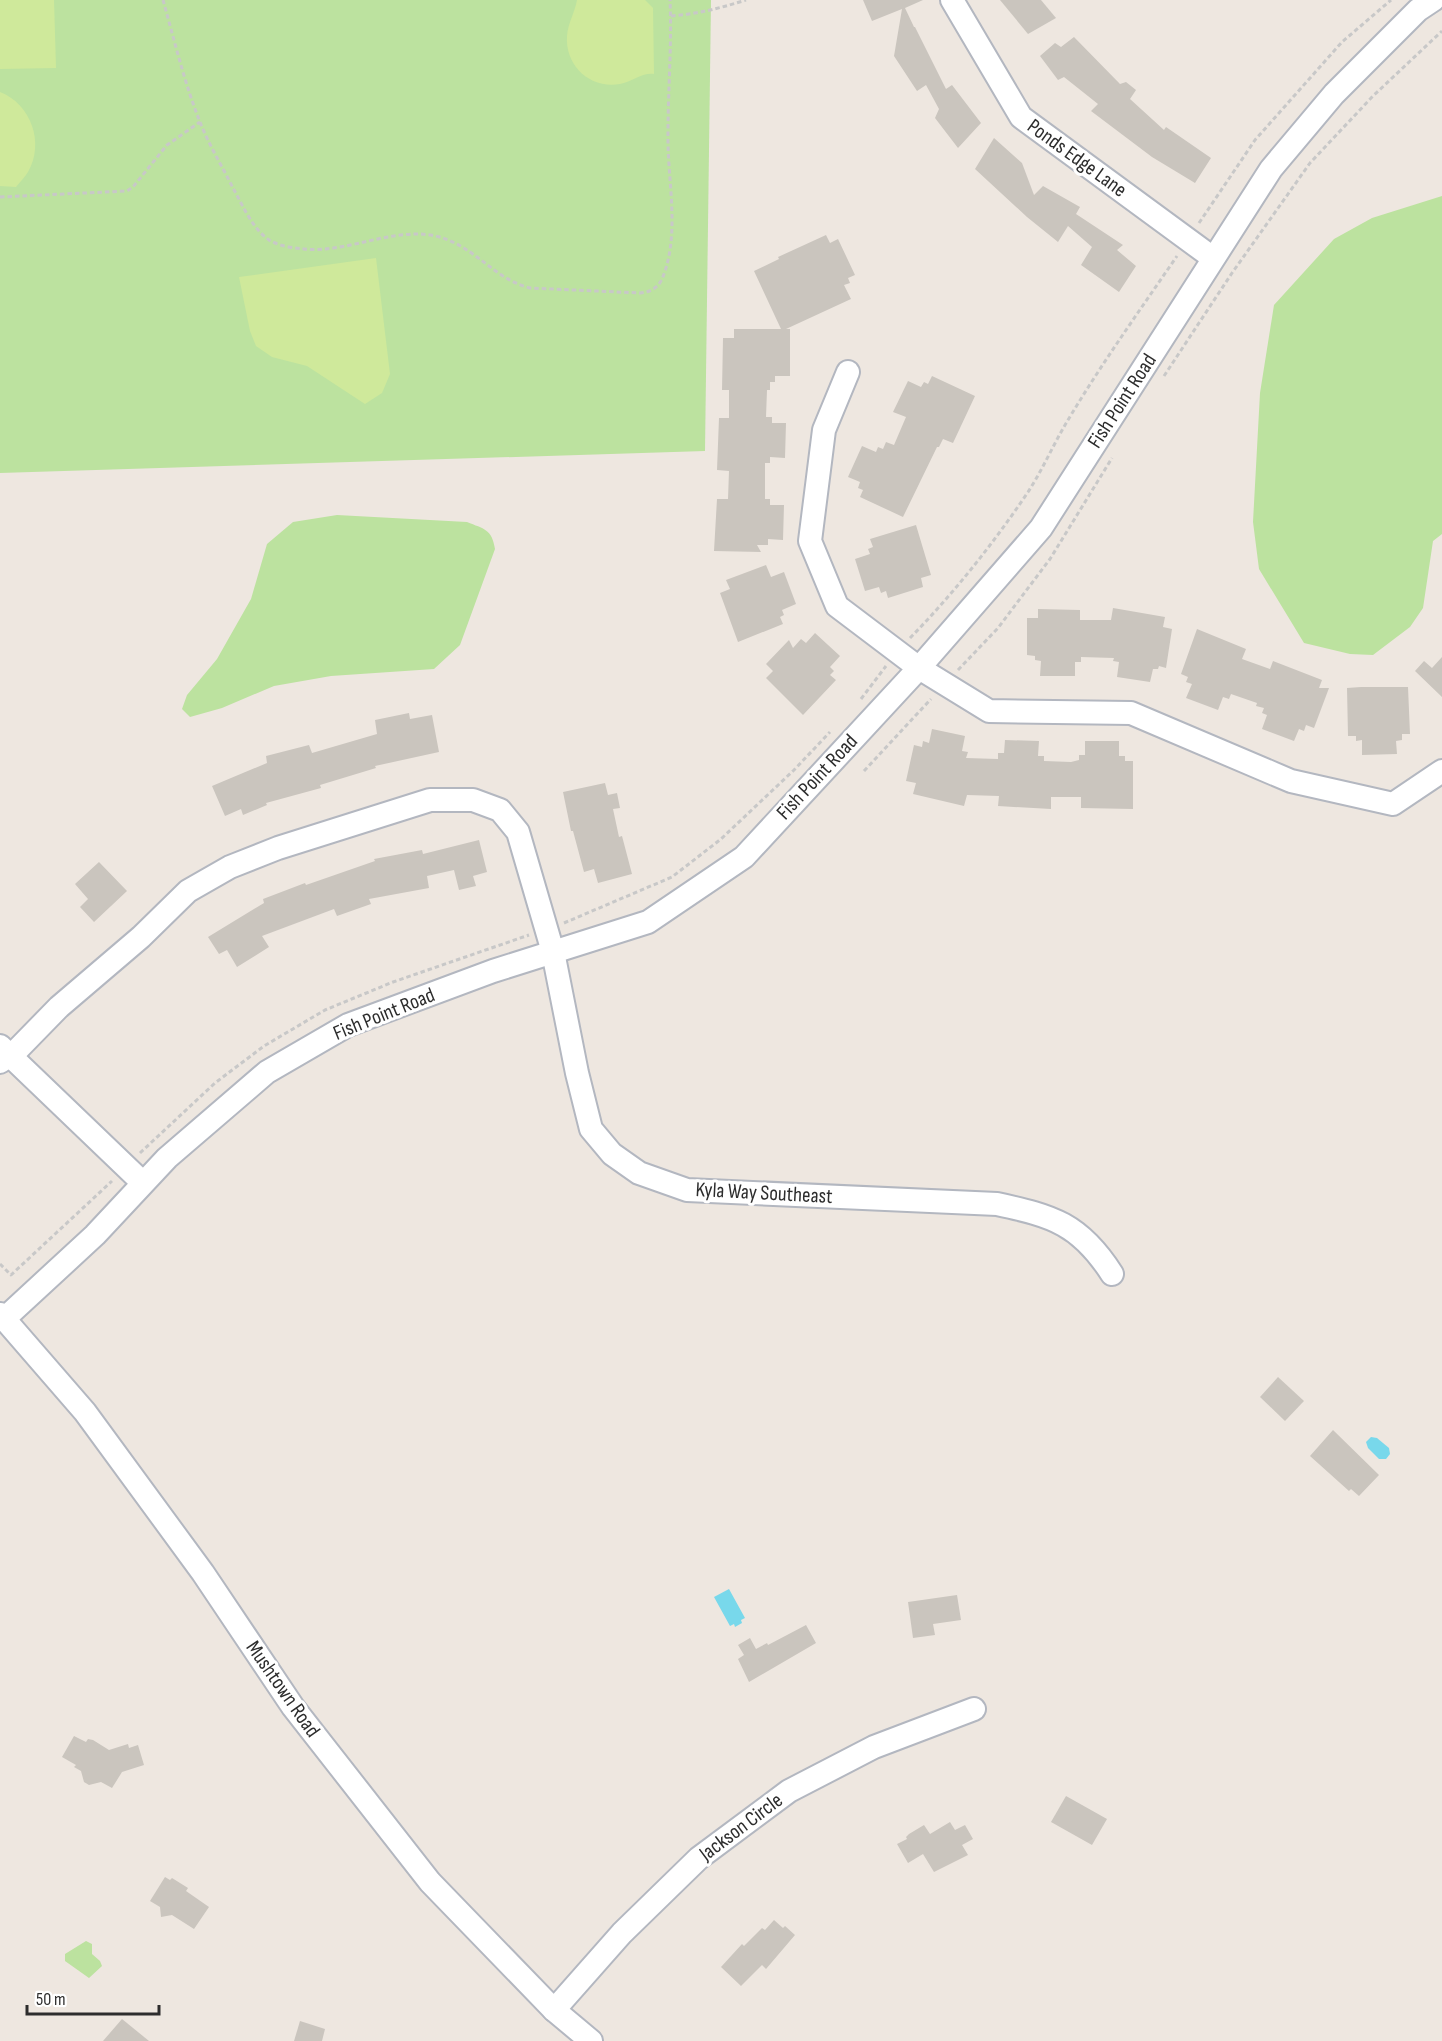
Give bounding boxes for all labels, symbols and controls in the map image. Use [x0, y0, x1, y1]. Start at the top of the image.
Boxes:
street label: Ponds Edge Lane [1022, 114, 1132, 202]
street label: Fish Point Road [1082, 349, 1162, 453]
street label: Fish Point Road [771, 729, 863, 825]
street label: Fish Point Road [330, 982, 438, 1046]
street label: Kyla Way Southeast [695, 1177, 833, 1209]
street label: Mushtown Road [241, 1636, 325, 1742]
street label: Jackson Circle [694, 1788, 788, 1867]
scale bar [27, 1978, 159, 2016]
text: 50 m [36, 1989, 66, 2010]

